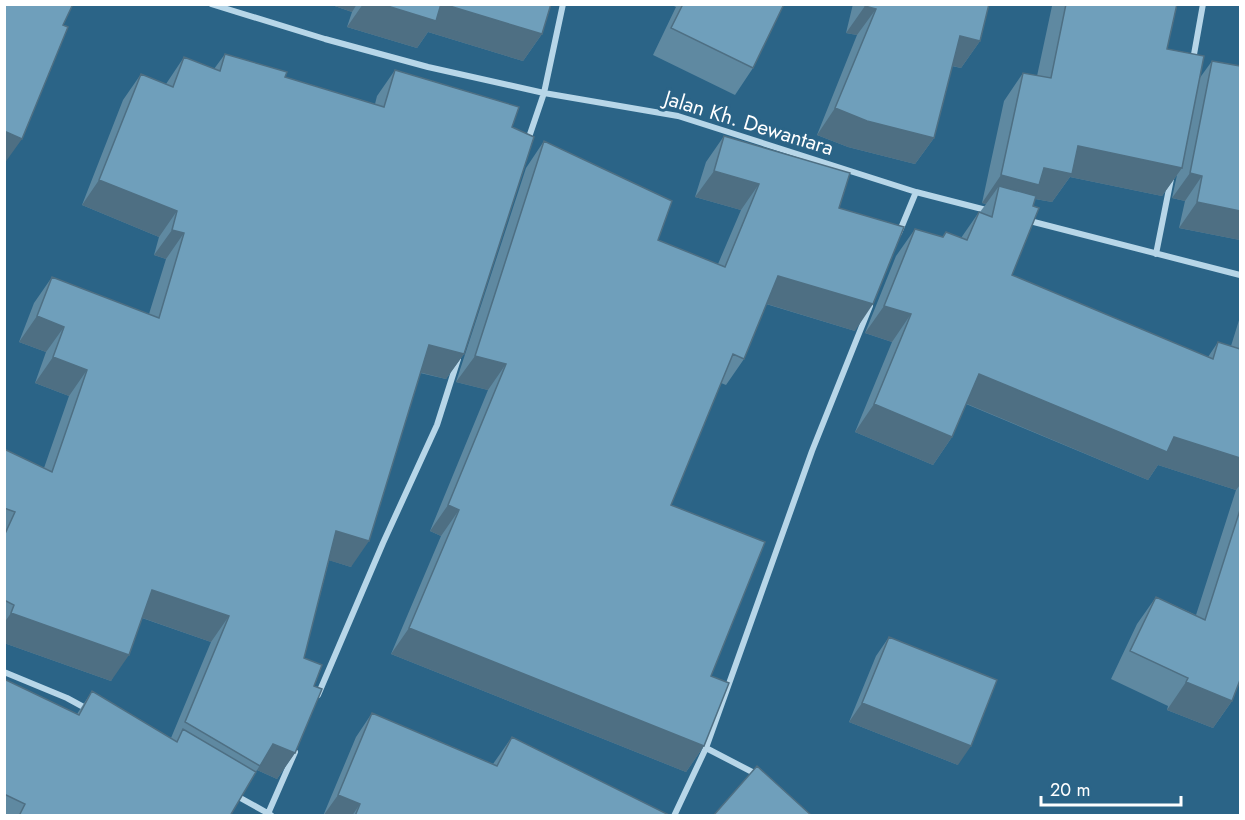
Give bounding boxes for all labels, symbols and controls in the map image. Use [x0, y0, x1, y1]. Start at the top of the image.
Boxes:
street label: Jalan Kh. Dewantara [658, 82, 837, 163]
scale bar [1041, 769, 1180, 807]
text: 20 m [1050, 777, 1090, 803]

